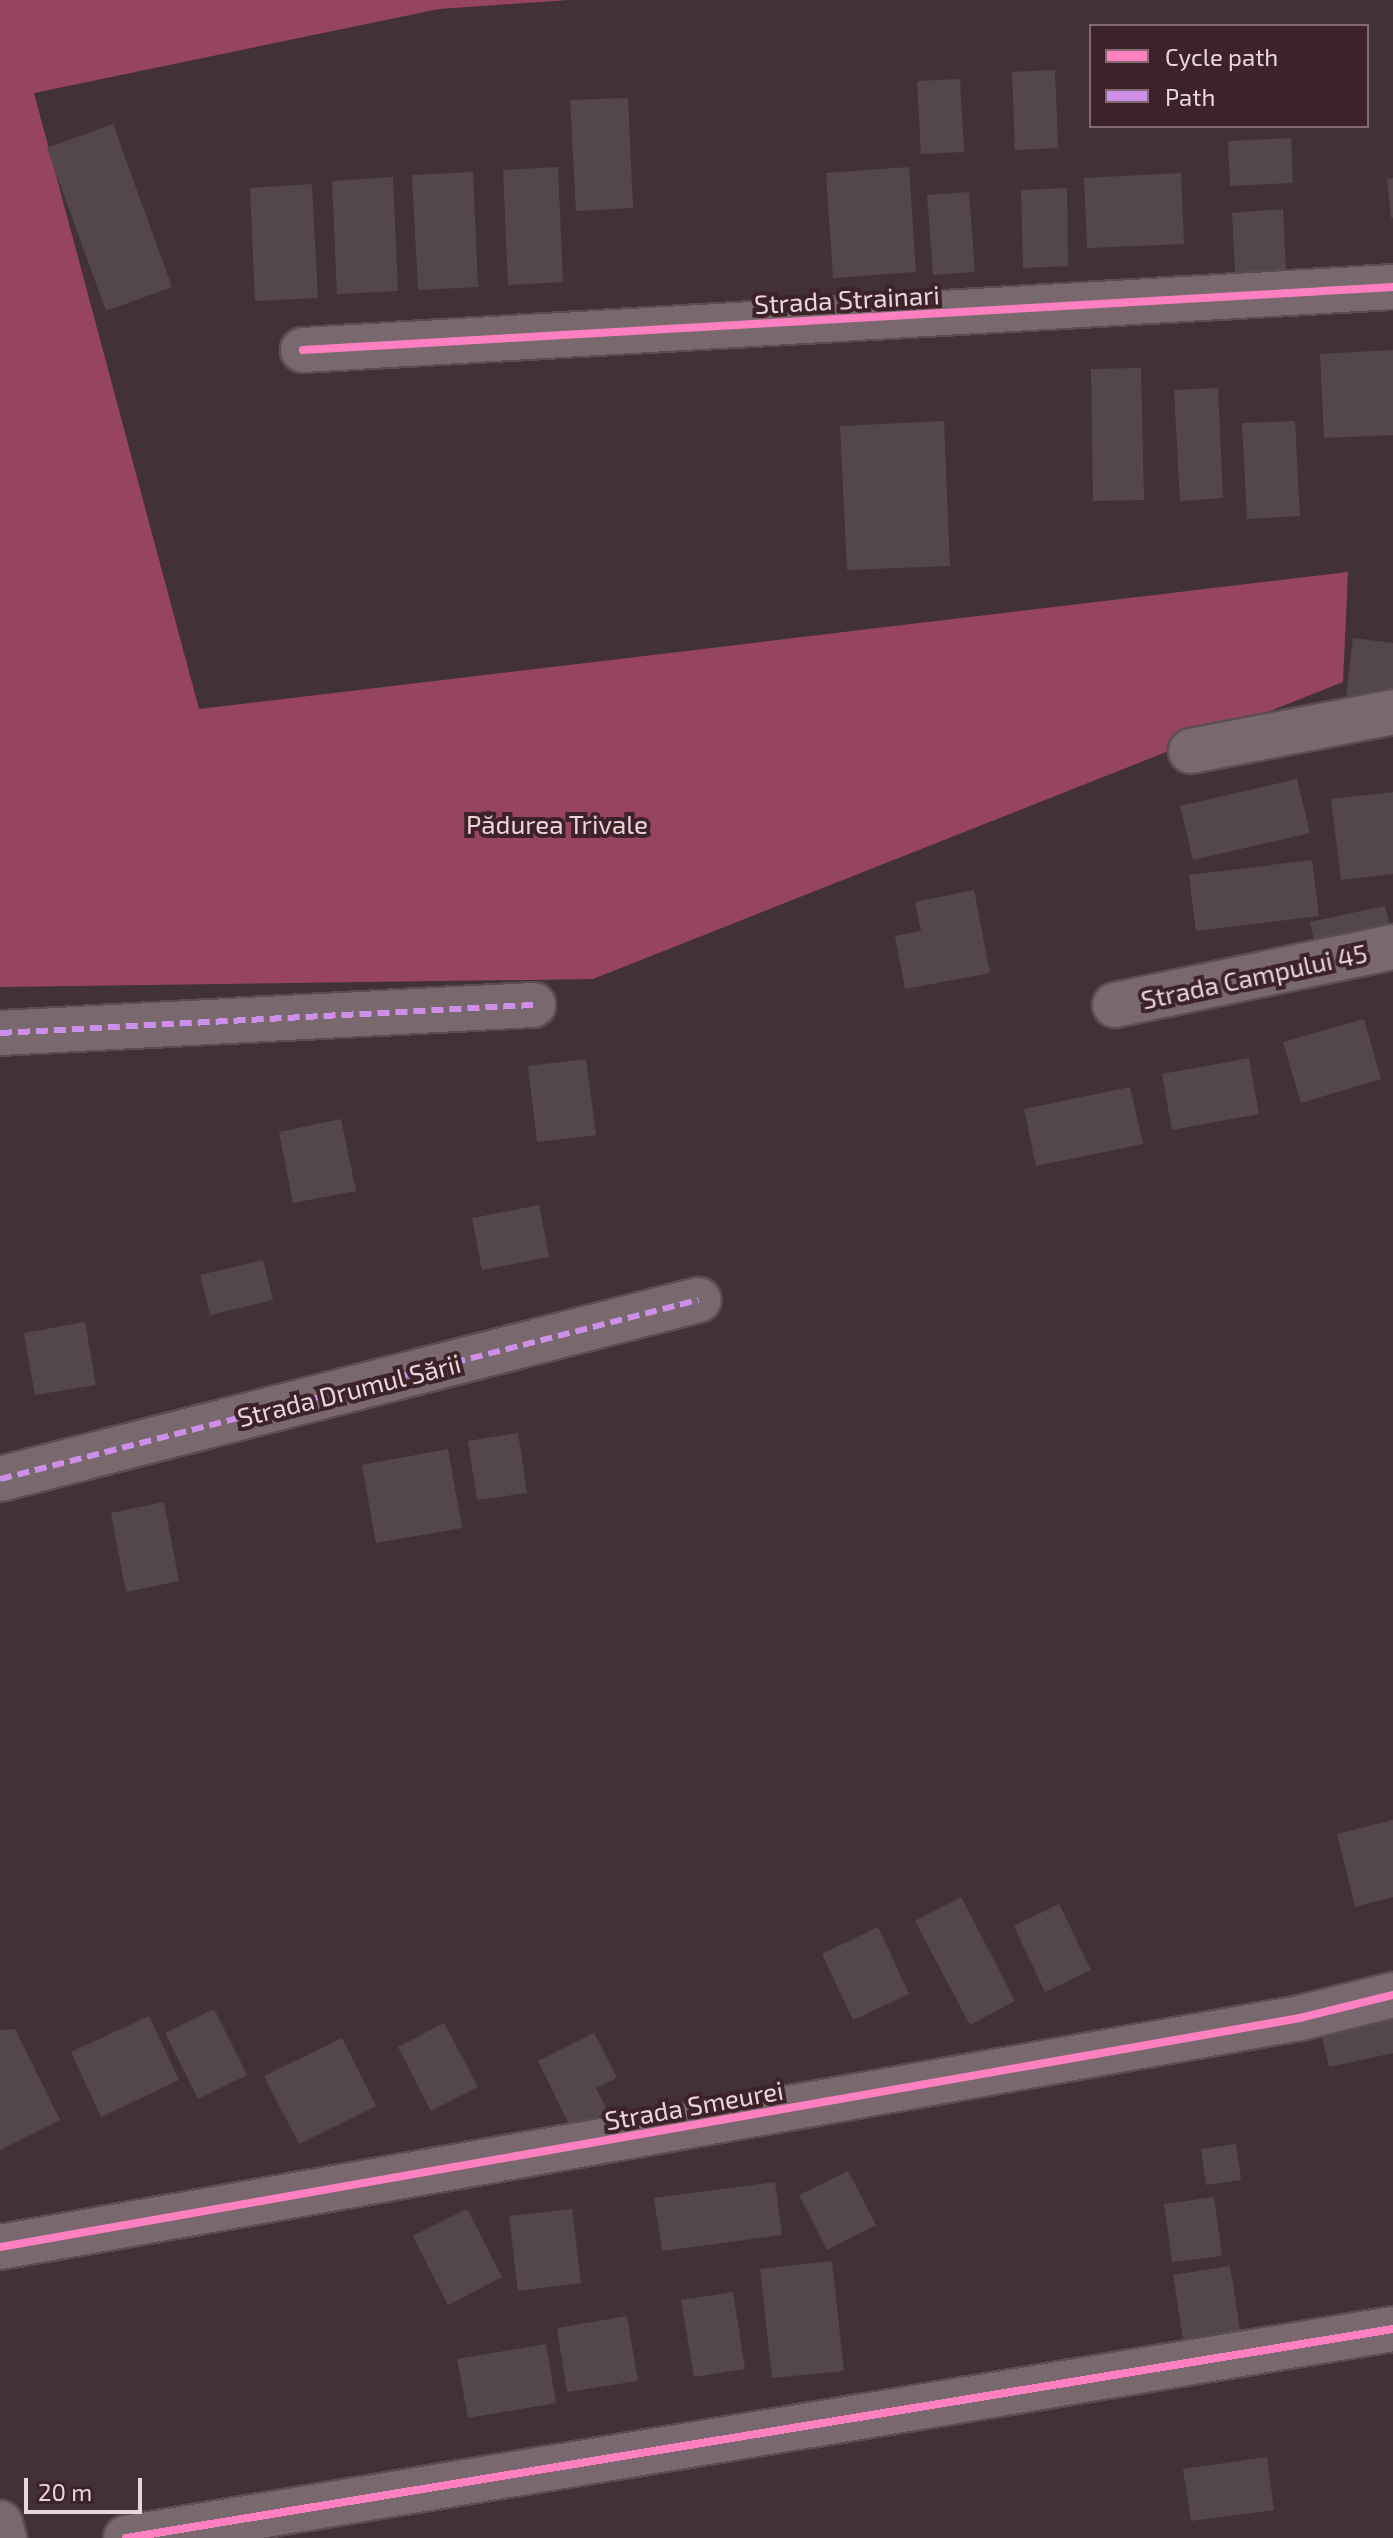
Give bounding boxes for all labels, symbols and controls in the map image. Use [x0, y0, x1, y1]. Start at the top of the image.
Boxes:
legend [1089, 24, 1369, 128]
text: Cycle path [1165, 42, 1278, 71]
text: Path [1165, 82, 1215, 111]
street label: Strada Strainari [753, 279, 941, 319]
park label: Pădurea Trivale [466, 808, 648, 840]
street label: Strada Campului 45 [1138, 937, 1370, 1015]
street label: Strada Drumul Sării [234, 1347, 464, 1433]
street label: Strada Smeurei [602, 2074, 786, 2136]
scale bar [28, 2462, 146, 2512]
text: 20 m [38, 2477, 92, 2506]

